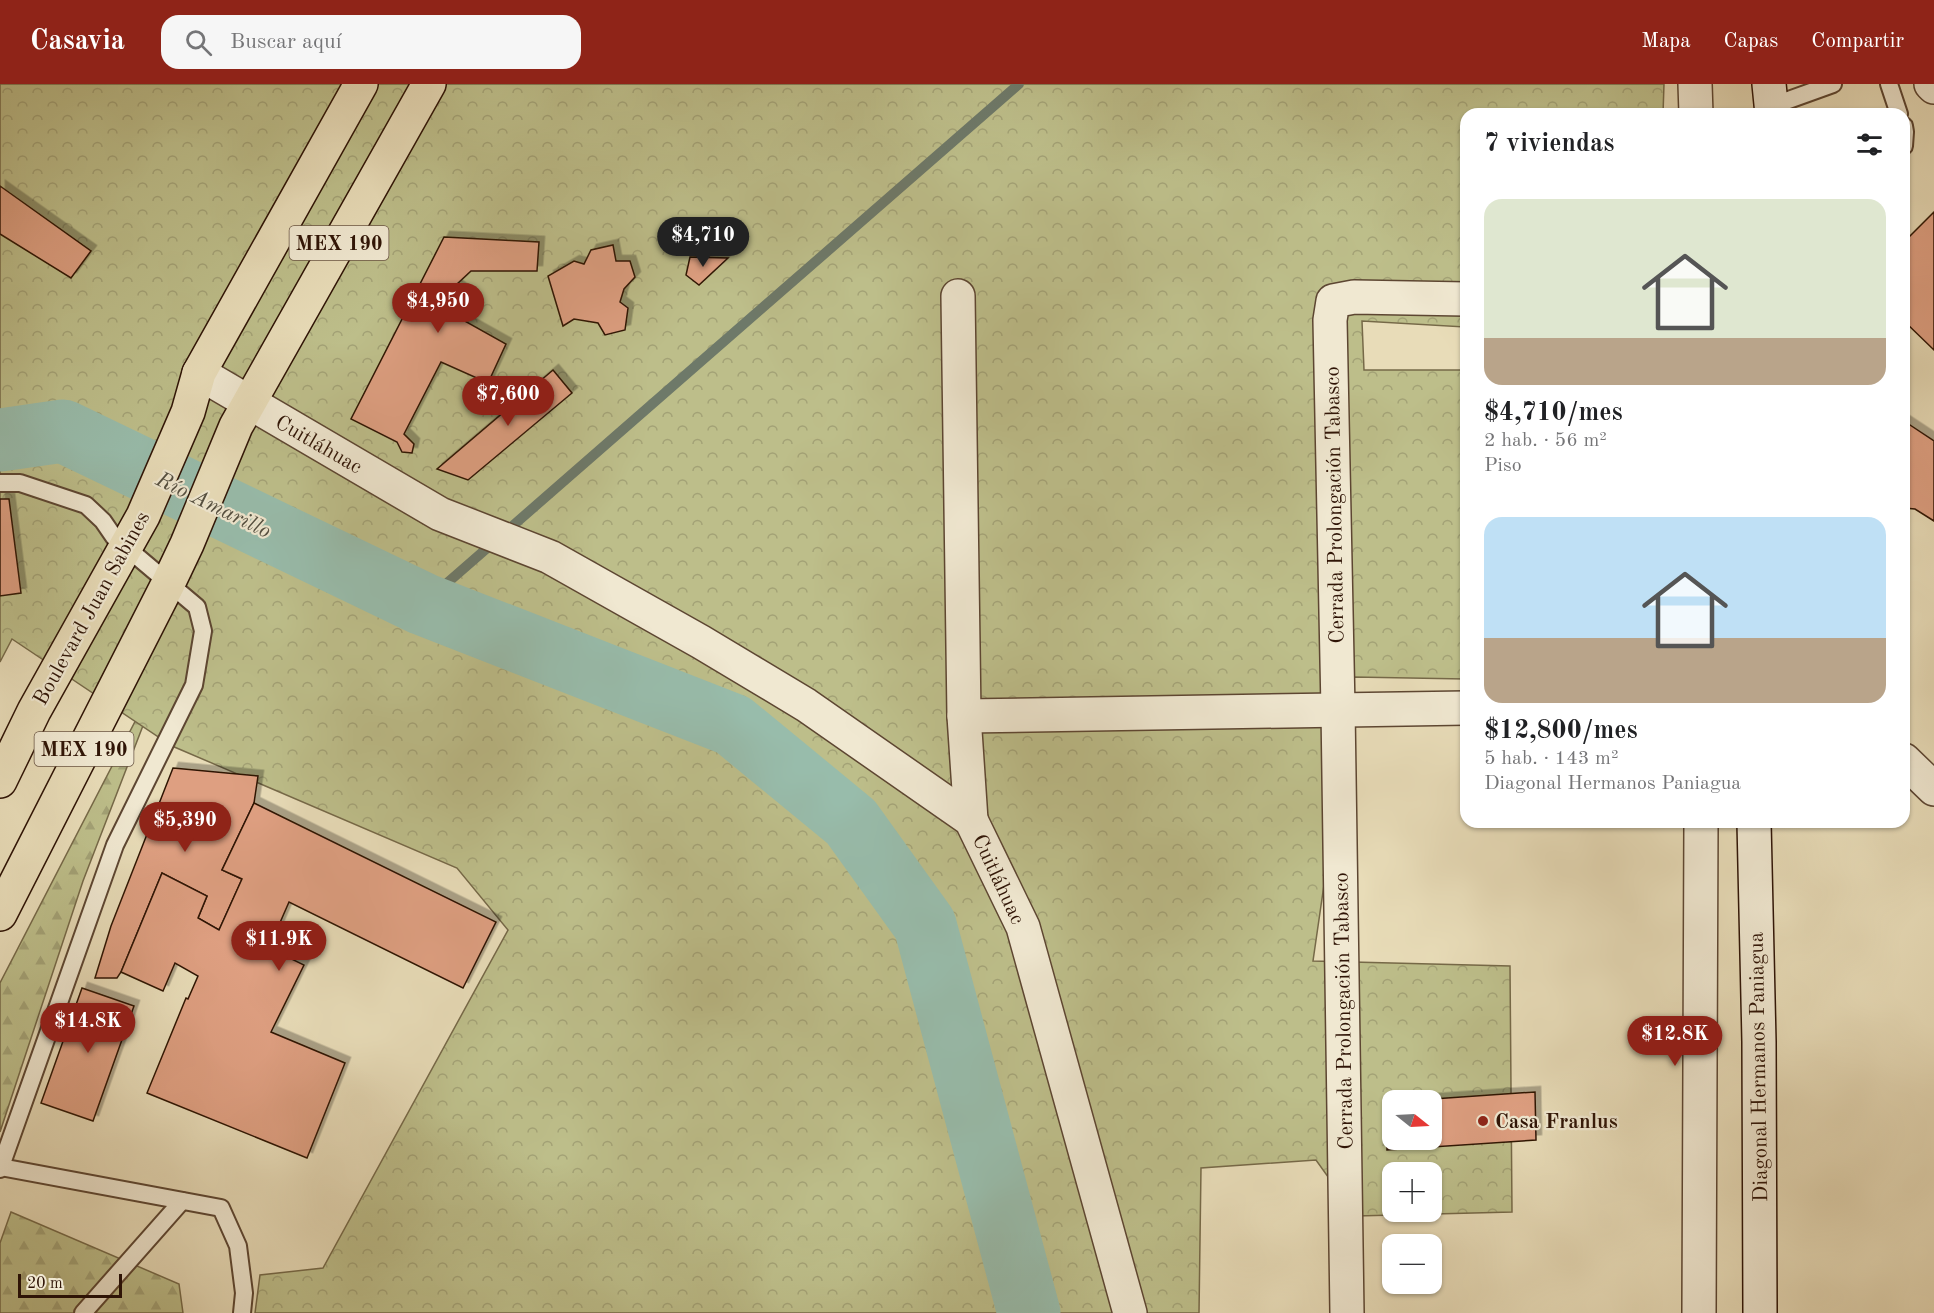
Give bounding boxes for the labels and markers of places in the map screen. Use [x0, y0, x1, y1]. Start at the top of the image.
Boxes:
pin: $4,710 [654, 217, 752, 268]
pin: $4,950 [389, 283, 487, 334]
pin: $7,600 [459, 376, 557, 427]
pin: $5,390 [136, 802, 234, 853]
pin: $11.9K [230, 921, 328, 972]
pin: $14.8K [39, 1003, 137, 1054]
pin: $12.8K [1626, 1016, 1724, 1067]
place label: Casa Franlus [1495, 1112, 1618, 1133]
marker: Casa Franlus [1476, 1114, 1490, 1128]

